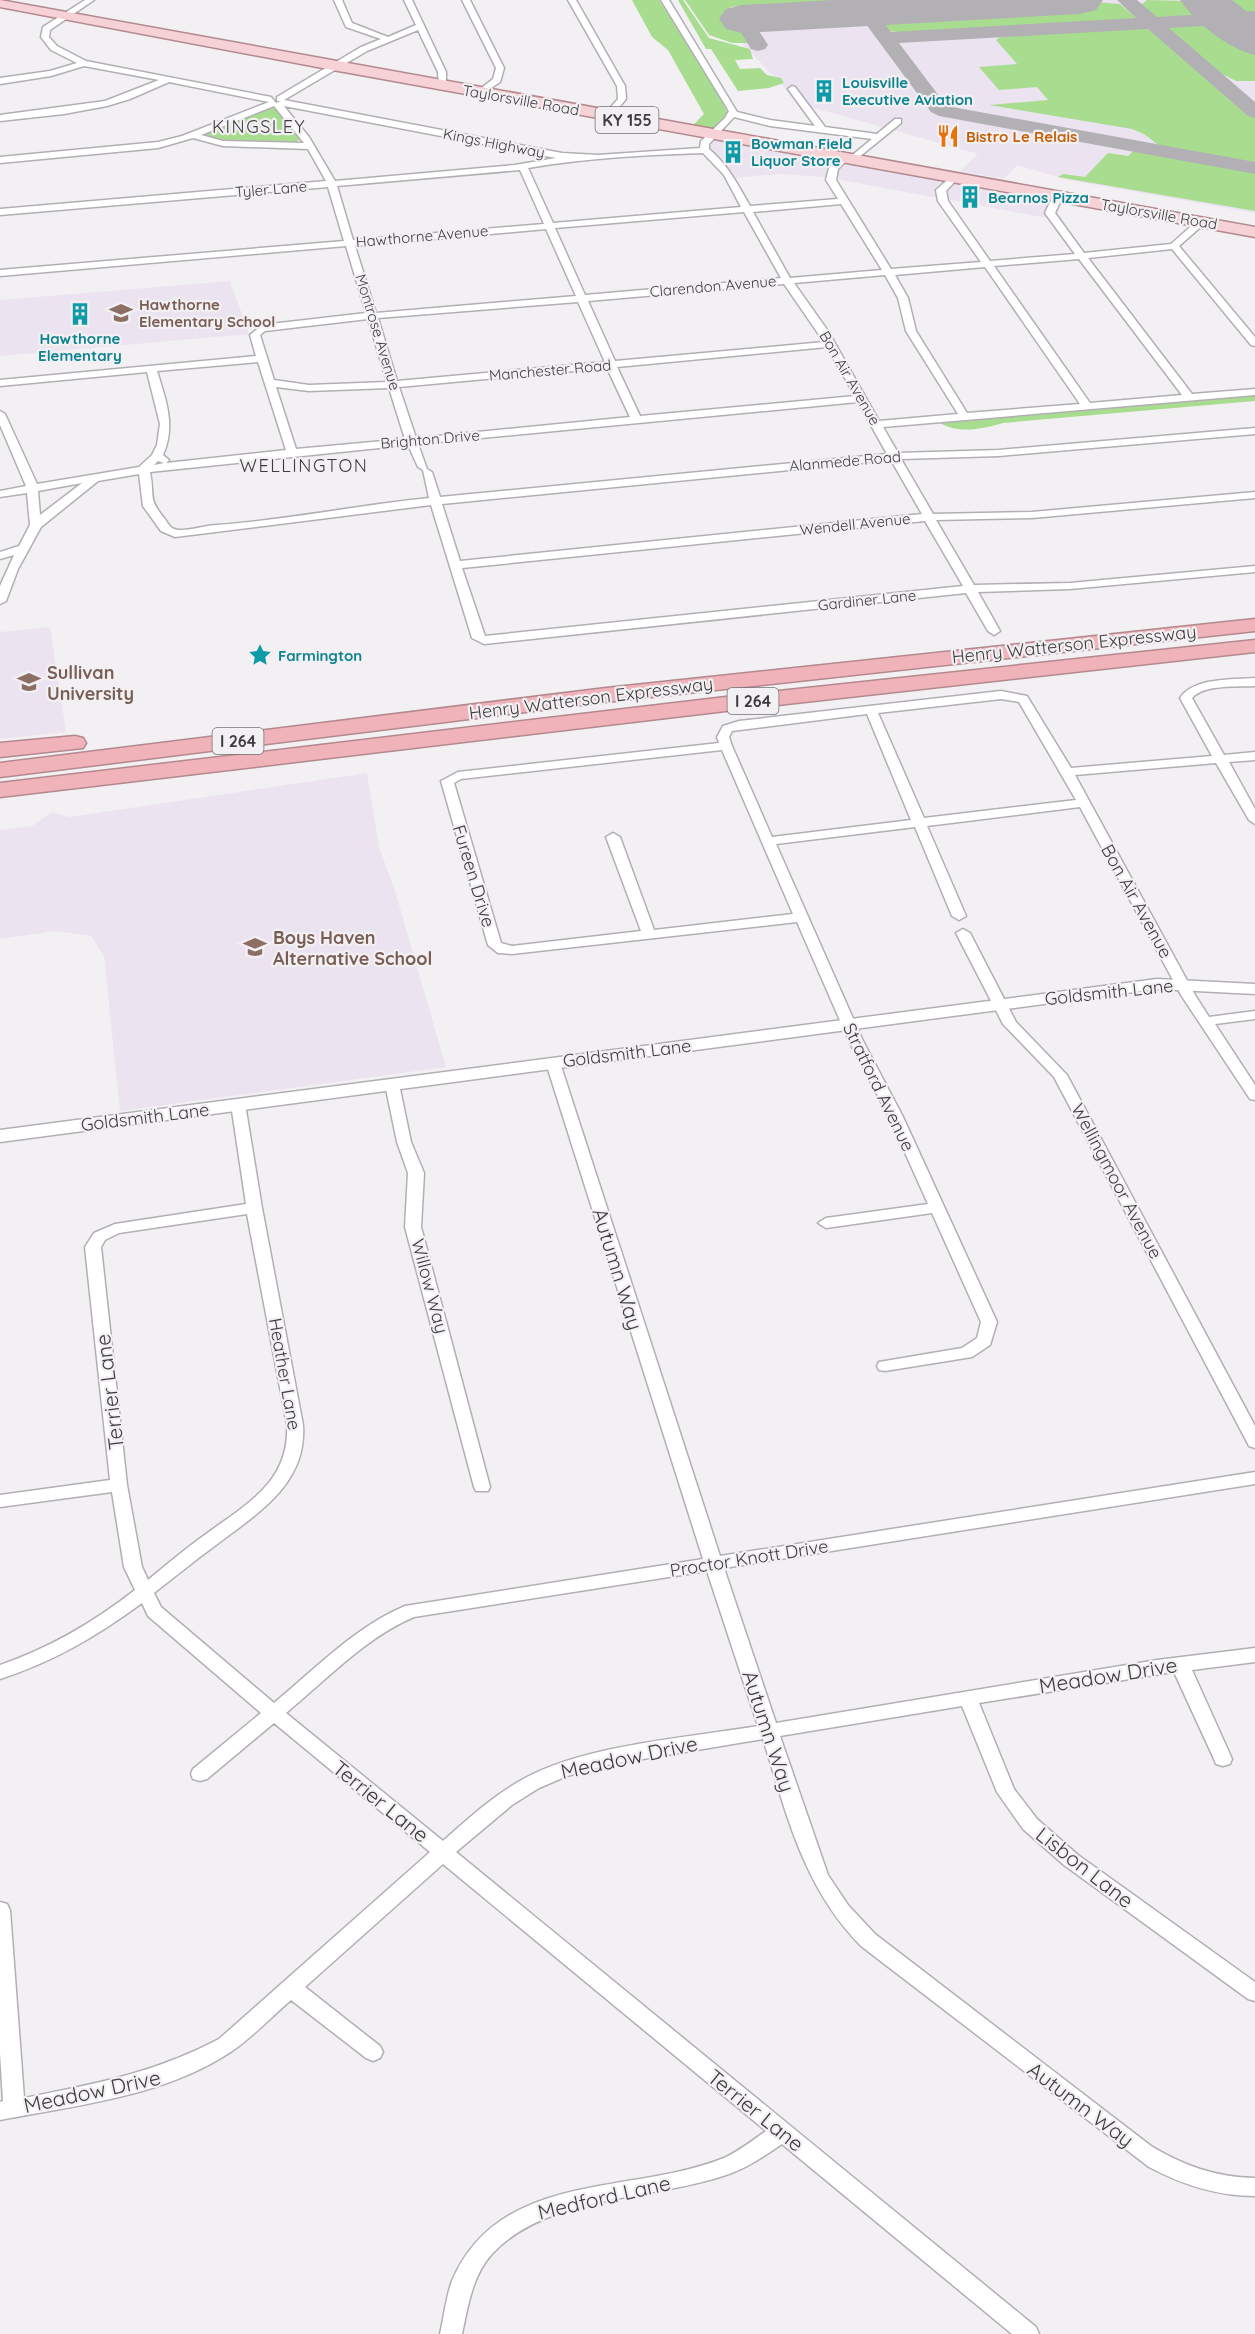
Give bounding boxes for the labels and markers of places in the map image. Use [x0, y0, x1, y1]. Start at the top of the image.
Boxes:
place label: Louisville Executive Aviation [842, 73, 973, 109]
building icon: Louisville Executive Aviation [811, 78, 837, 104]
restaurant icon: Bistro Le Relais [935, 123, 961, 149]
place label: Bistro Le Relais [966, 127, 1077, 146]
place label: Bowman Field Liquor Store [751, 134, 852, 170]
building icon: Bowman Field Liquor Store [720, 139, 746, 165]
building icon: Bearnos Pizza [957, 184, 983, 210]
place label: Bearnos Pizza [988, 188, 1089, 207]
place label: Hawthorne Elementary School [139, 295, 275, 331]
school or university icon: Hawthorne Elementary School [108, 300, 134, 326]
building icon: Hawthorne Elementary [67, 301, 93, 327]
place label: Hawthorne Elementary [38, 329, 122, 365]
place icon: Farmington [247, 642, 273, 668]
place label: Farmington [278, 646, 362, 665]
place label: Sullivan University [47, 661, 134, 705]
school or university icon: Sullivan University [16, 669, 42, 695]
place label: Boys Haven Alternative School [273, 926, 432, 970]
school or university icon: Boys Haven Alternative School [242, 934, 268, 960]

